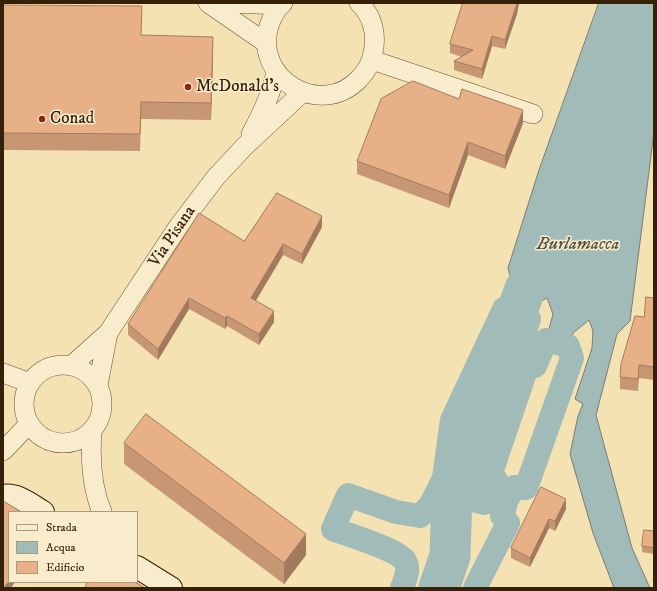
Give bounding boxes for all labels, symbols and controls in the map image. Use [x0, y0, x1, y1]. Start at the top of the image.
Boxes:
place label: McDonald's [196, 77, 279, 97]
marker: McDonald's [183, 82, 193, 92]
place label: Conad [50, 109, 94, 129]
marker: Conad [37, 114, 47, 124]
street label: Via Pisana [145, 203, 201, 271]
water label: Burlamacca [537, 234, 619, 256]
legend [8, 511, 138, 583]
text: Strada [46, 520, 77, 535]
text: Acqua [46, 540, 76, 555]
text: Edificio [46, 560, 84, 575]

